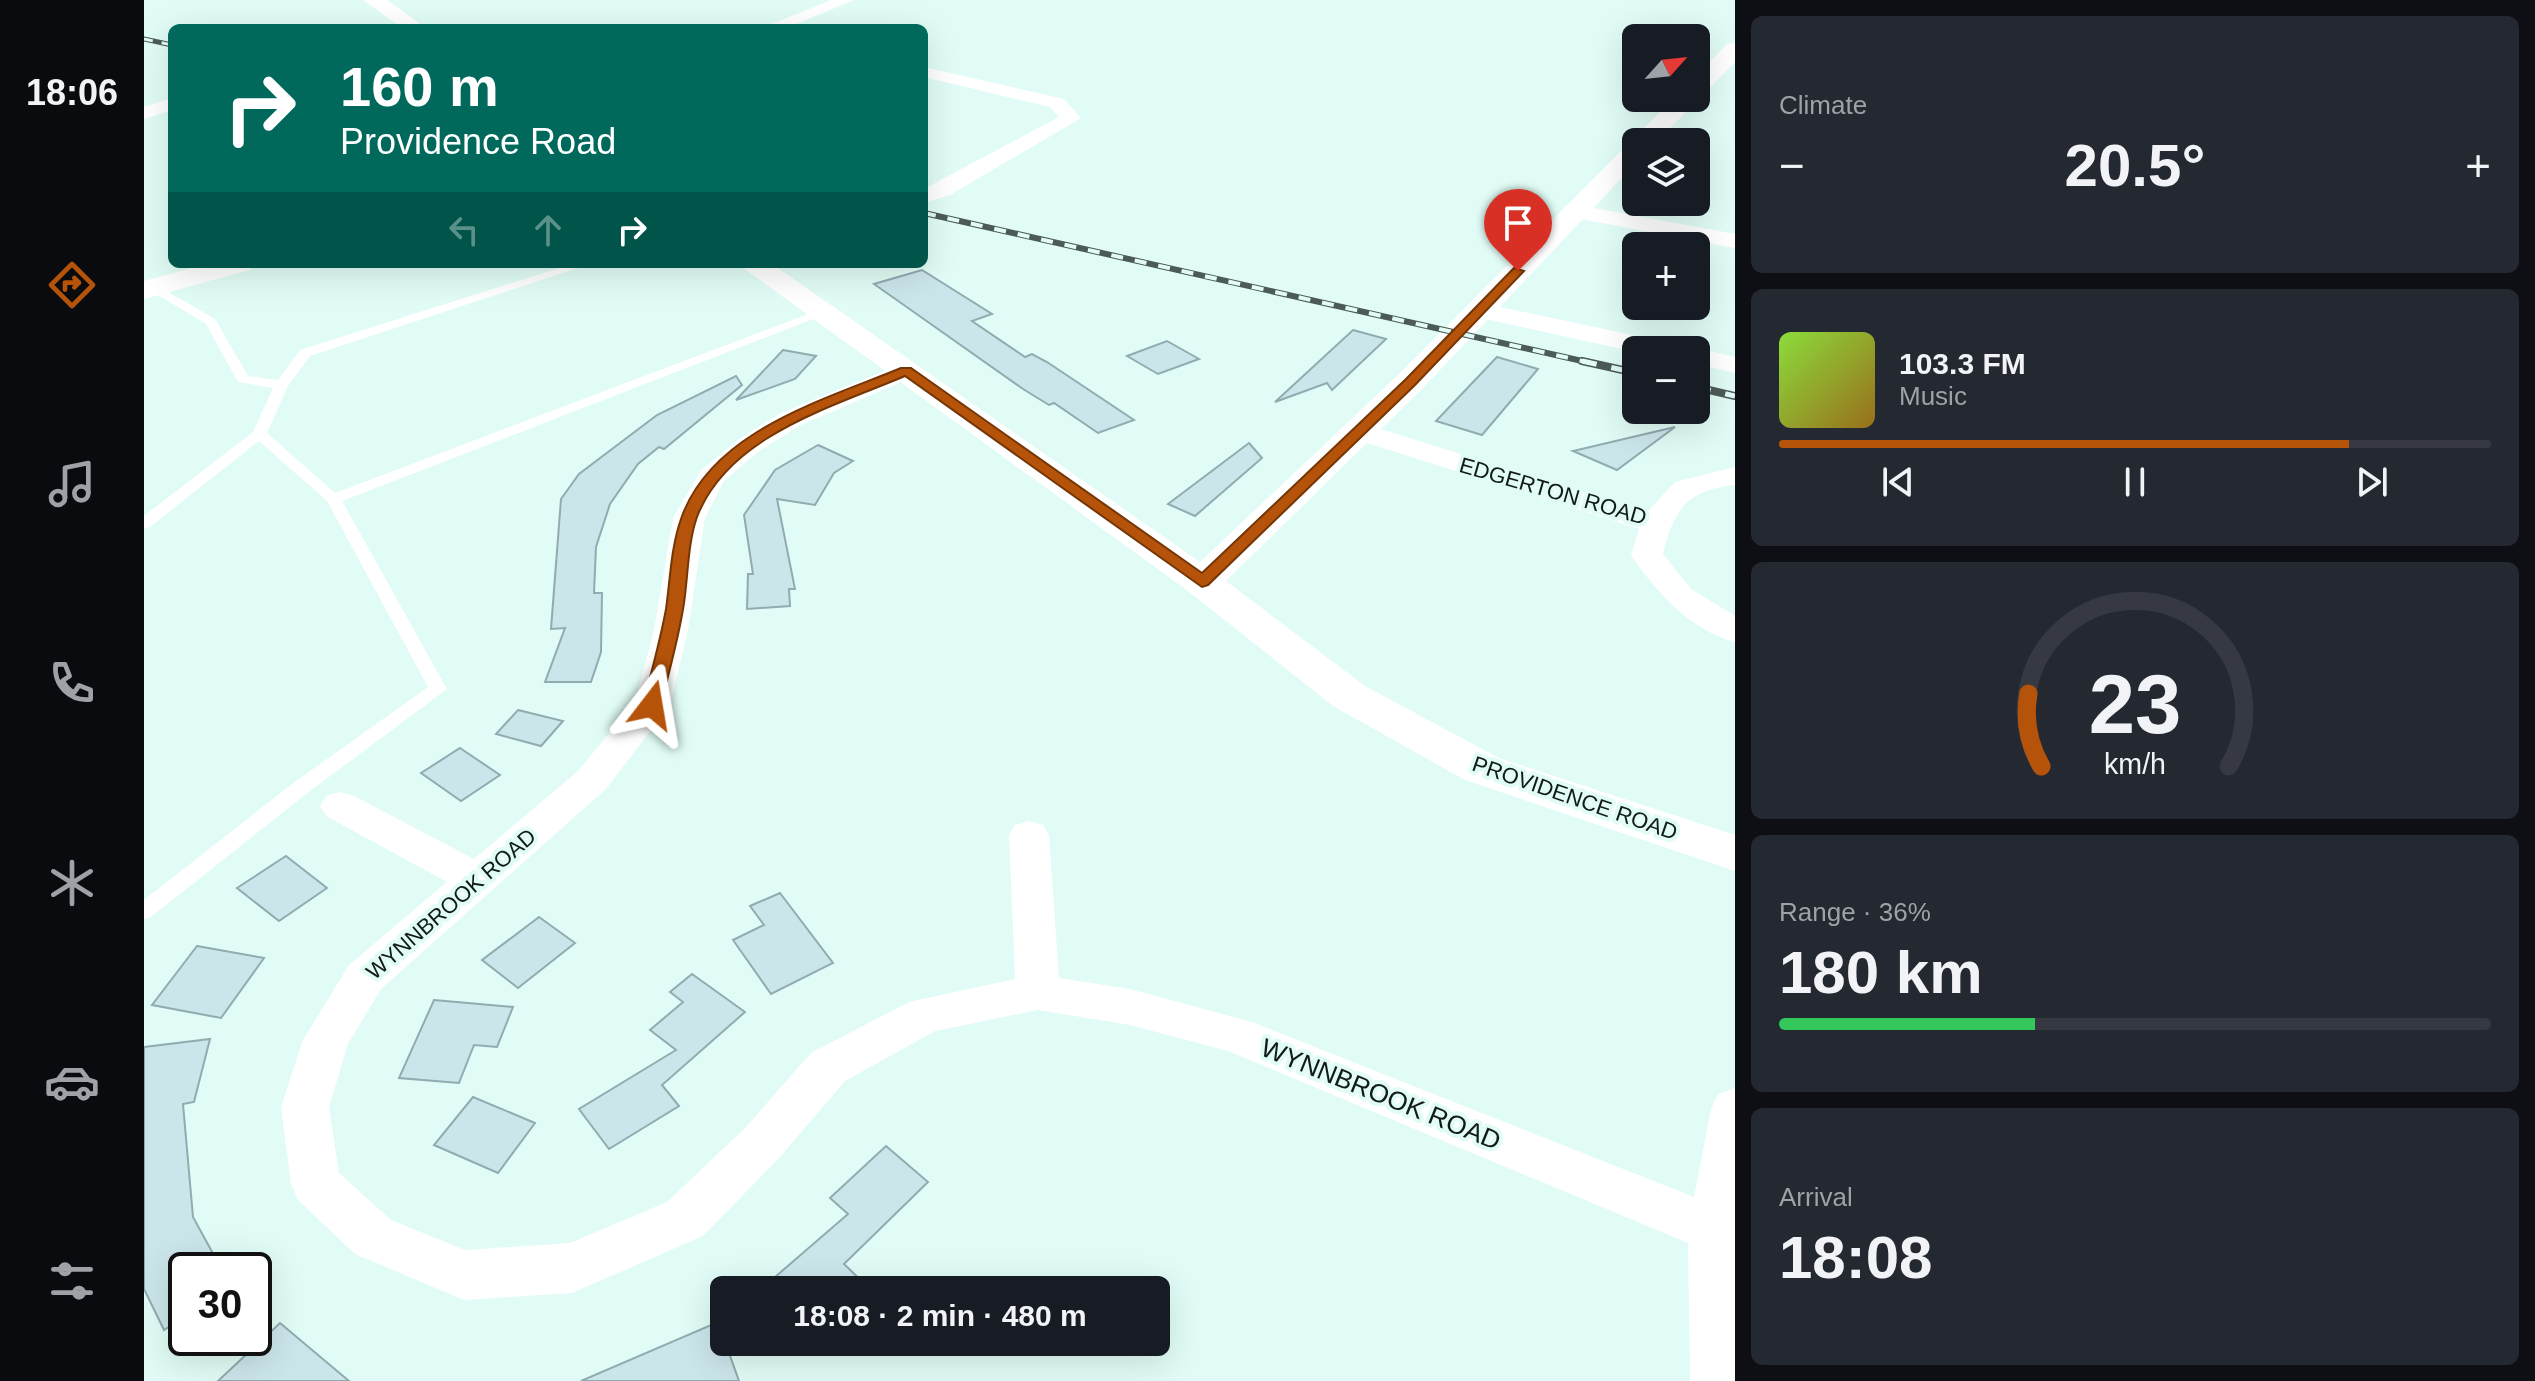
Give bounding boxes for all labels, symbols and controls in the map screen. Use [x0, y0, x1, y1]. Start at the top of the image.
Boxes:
north arrow [1622, 24, 1710, 112]
map controls [1622, 24, 1710, 424]
text: 160 m [340, 55, 499, 118]
icon: right [208, 56, 312, 160]
text: 18:06 [26, 72, 118, 113]
text: Climate [1779, 90, 1867, 120]
text: Providence Road [340, 121, 616, 162]
button: layers [1622, 128, 1710, 216]
text: 20.5° [2065, 132, 2205, 199]
text: − [1779, 141, 1805, 190]
text: + [2465, 141, 2491, 190]
pin [1484, 189, 1552, 271]
icon: arrive [1496, 201, 1540, 245]
icon: left [442, 208, 486, 252]
icon: ahead [526, 208, 570, 252]
icon: right [610, 208, 654, 252]
button: + [1622, 232, 1710, 320]
icon: directions [44, 257, 100, 313]
button: − [1622, 336, 1710, 424]
text: 103.3 FM [1899, 347, 2026, 380]
text: Music [1899, 381, 1967, 411]
street label: EDGERTON ROAD [1457, 452, 1649, 530]
icon: music [44, 456, 100, 512]
icon: previous [1876, 460, 1920, 504]
icon: pause [2113, 460, 2157, 504]
icon: next [2350, 460, 2394, 504]
icon: phone [44, 655, 100, 711]
text: 23 [2089, 657, 2181, 750]
position arrow [610, 663, 694, 747]
text: km/h [2104, 748, 2166, 780]
street label: PROVIDENCE ROAD [1469, 751, 1681, 845]
street label: WYNNBROOK ROAD [361, 824, 541, 984]
icon: climate [44, 855, 100, 911]
text: Range · 36% [1779, 897, 1931, 927]
text: 180 km [1779, 939, 1983, 1006]
street label: WYNNBROOK ROAD [1257, 1032, 1505, 1156]
icon: car [44, 1054, 100, 1110]
text: Arrival [1779, 1182, 1853, 1212]
text: 18:08 [1779, 1224, 1932, 1291]
speed limit sign: 30 [168, 1252, 272, 1356]
icon: filters [44, 1253, 100, 1309]
text: 18:08 · 2 min · 480 m [793, 1299, 1087, 1332]

